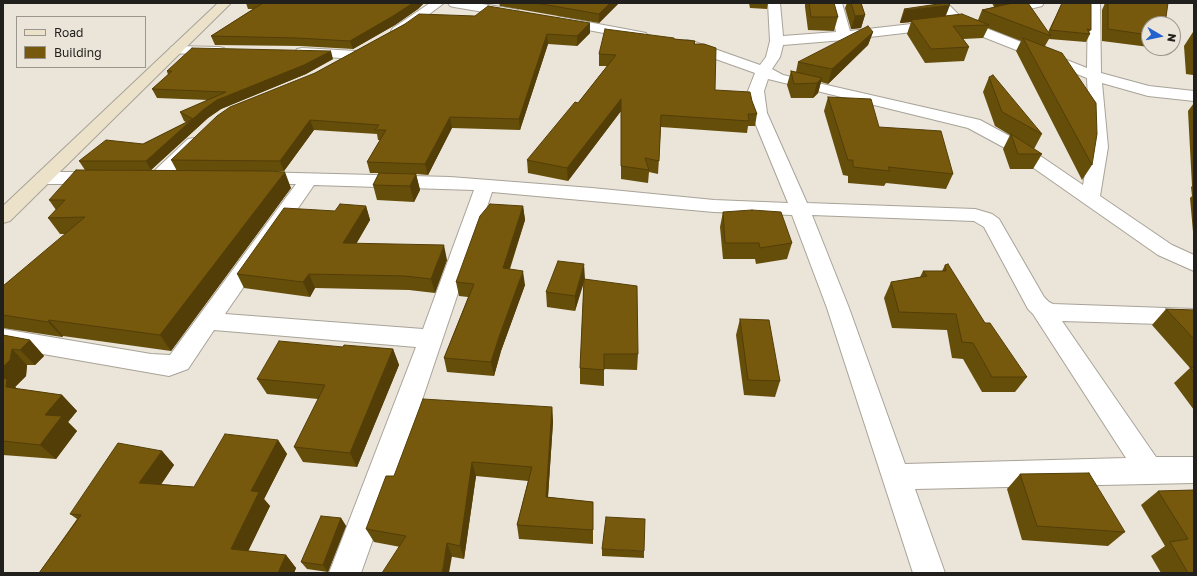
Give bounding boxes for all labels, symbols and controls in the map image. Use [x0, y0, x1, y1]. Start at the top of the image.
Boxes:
legend [16, 16, 146, 68]
north arrow [1141, 16, 1181, 56]
text: Road [54, 25, 83, 40]
text: N [1165, 33, 1179, 43]
text: Building [54, 45, 102, 60]

